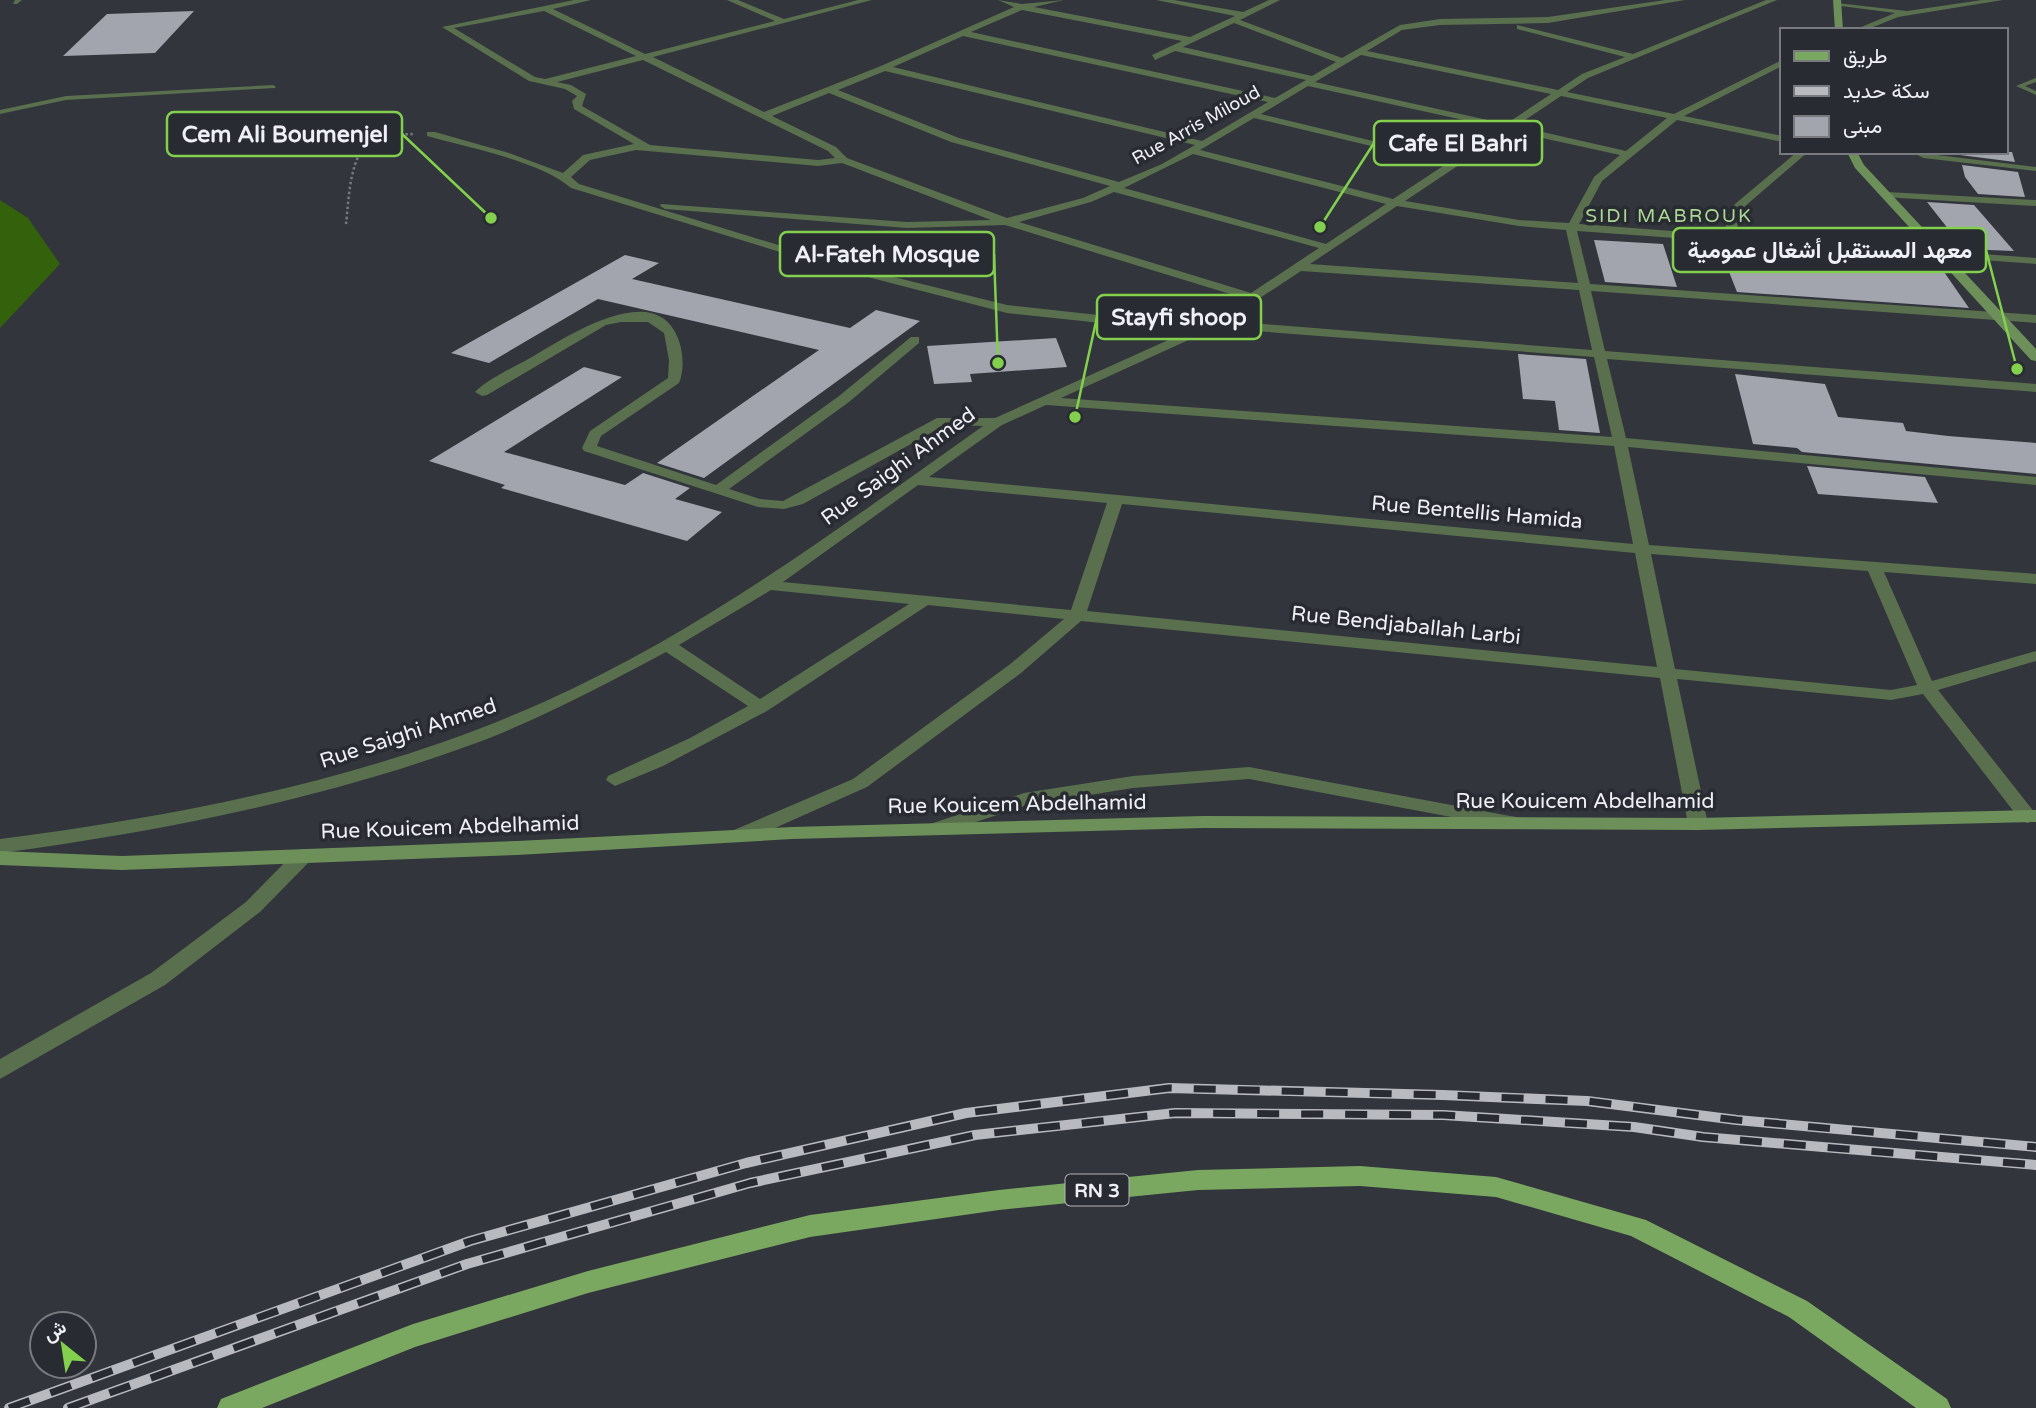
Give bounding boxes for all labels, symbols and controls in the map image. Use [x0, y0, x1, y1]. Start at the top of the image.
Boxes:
legend [1780, 28, 2008, 154]
text: طريق [1843, 44, 1888, 69]
text: سكة حديد [1843, 79, 1930, 104]
street label: Rue Arris Miloud [1128, 81, 1264, 169]
callout: Cem Ali Boumenjel [167, 112, 402, 156]
text: مبنى [1843, 114, 1882, 139]
text: Cem Ali Boumenjel [182, 121, 388, 149]
callout: Cafe El Bahri [1374, 121, 1542, 165]
text: Cafe El Bahri [1388, 130, 1528, 158]
district label: SIDI MABROUK [1585, 205, 1753, 227]
callout: معهد المستقبل أشغال عمومية [1673, 228, 1986, 272]
callout: Al-Fateh Mosque [780, 232, 994, 276]
text: معهد المستقبل أشغال عمومية [1688, 237, 1972, 265]
text: Al-Fateh Mosque [794, 241, 980, 269]
callout: Stayfi shoop [1097, 295, 1261, 339]
text: Stayfi shoop [1111, 304, 1247, 332]
street label: Rue Saighi Ahmed [816, 402, 980, 531]
street label: Rue Bentellis Hamida [1370, 491, 1584, 534]
street label: Rue Bendjaballah Larbi [1290, 601, 1522, 650]
street label: Rue Saighi Ahmed [317, 693, 500, 774]
street label: Rue Kouicem Abdelhamid [1455, 789, 1715, 814]
street label: Rue Kouicem Abdelhamid [887, 790, 1147, 819]
street label: Rue Kouicem Abdelhamid [320, 810, 580, 845]
road number: RN 3 [1066, 1174, 1128, 1206]
north arrow [28, 1310, 98, 1380]
text: ش [40, 1316, 71, 1346]

